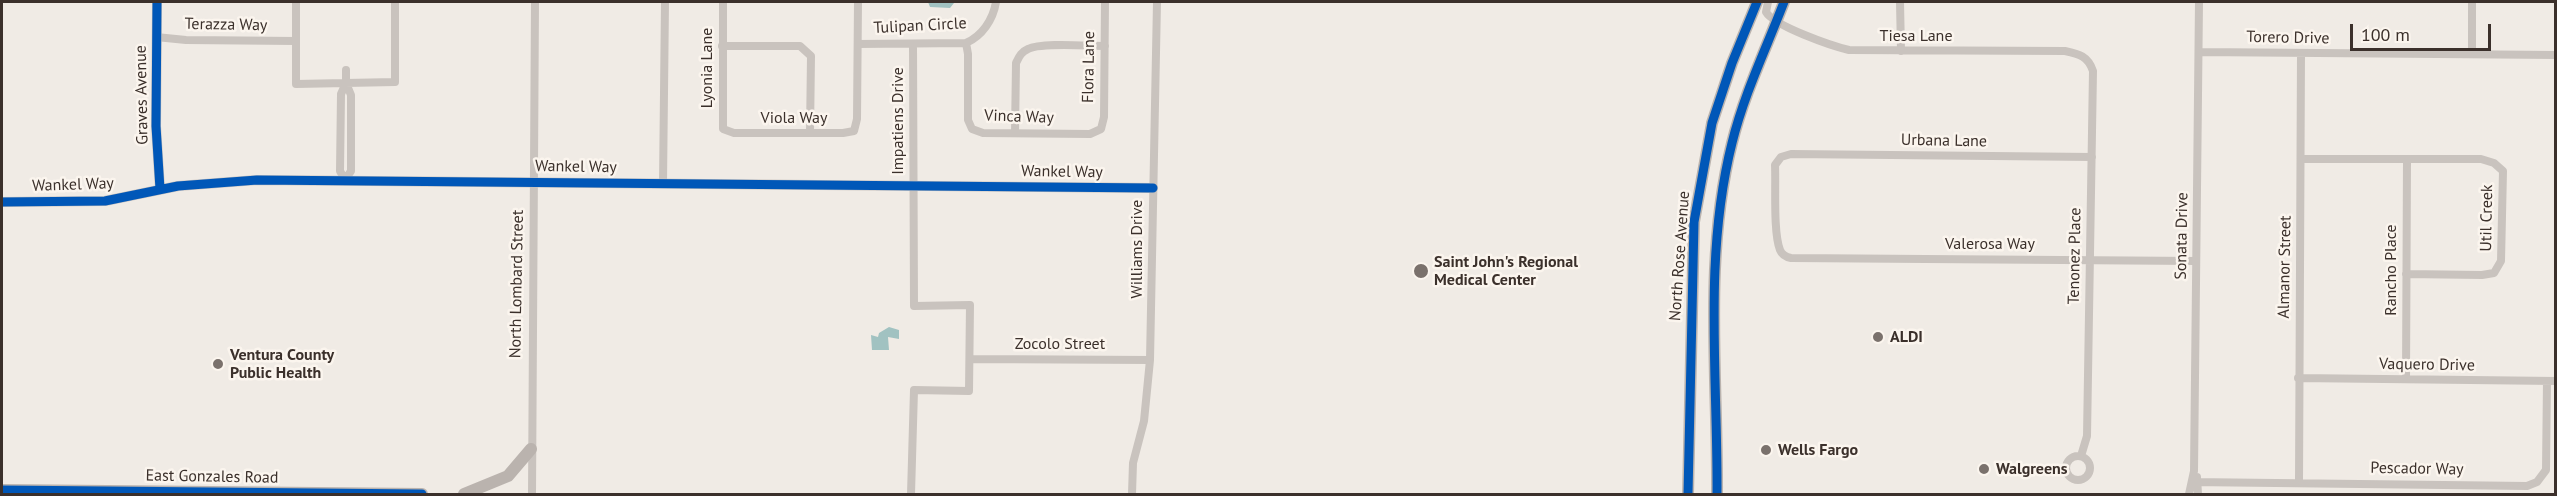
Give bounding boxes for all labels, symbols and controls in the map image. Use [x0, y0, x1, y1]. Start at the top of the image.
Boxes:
scale bar [2353, 12, 2494, 50]
street label: Tulipan Circle [873, 14, 967, 38]
street label: Terazza Way [184, 15, 268, 35]
text: 100 m [2361, 23, 2410, 46]
street label: Tiesa Lane [1879, 26, 1953, 46]
street label: Lyonia Lane [697, 28, 717, 108]
street label: Torero Drive [2246, 28, 2330, 48]
street label: Flora Lane [1079, 31, 1099, 103]
street label: Graves Avenue [132, 45, 152, 145]
street label: Impatiens Drive [888, 67, 908, 175]
street label: Vinca Way [984, 106, 1054, 128]
street label: Viola Way [761, 108, 827, 128]
street label: Urbana Lane [1901, 131, 1987, 151]
street label: Wankel Way [535, 157, 617, 177]
street label: Wankel Way [1021, 162, 1103, 182]
street label: Wankel Way [32, 174, 114, 196]
street label: Util Creek [2477, 184, 2497, 252]
street label: North Rose Avenue [1666, 190, 1694, 322]
street label: Sonata Drive [2172, 192, 2192, 280]
street label: Williams Drive [1127, 200, 1147, 298]
street label: Tenonez Place [2065, 207, 2085, 305]
street label: North Lombard Street [506, 210, 528, 358]
street label: Almanor Street [2275, 215, 2295, 319]
street label: Rancho Place [2381, 224, 2401, 316]
street label: Valerosa Way [1945, 234, 2035, 254]
place label: Saint John's Regional Medical Center [1434, 252, 1578, 290]
marker: Saint John's Regional Medical Center [1412, 262, 1430, 280]
place label: ALDI [1890, 327, 1923, 347]
marker: ALDI [1871, 330, 1885, 344]
street label: Zocolo Street [1015, 334, 1105, 354]
place label: Ventura County Public Health [230, 345, 334, 383]
street label: Vaquero Drive [2379, 355, 2475, 375]
marker: Ventura County Public Health [211, 357, 225, 371]
place label: Wells Fargo [1778, 440, 1858, 460]
marker: Wells Fargo [1759, 443, 1773, 457]
place label: Walgreens [1996, 459, 2068, 479]
street label: Pescador Way [2370, 459, 2464, 479]
marker: Walgreens [1977, 462, 1991, 476]
street label: East Gonzales Road [145, 466, 279, 488]

